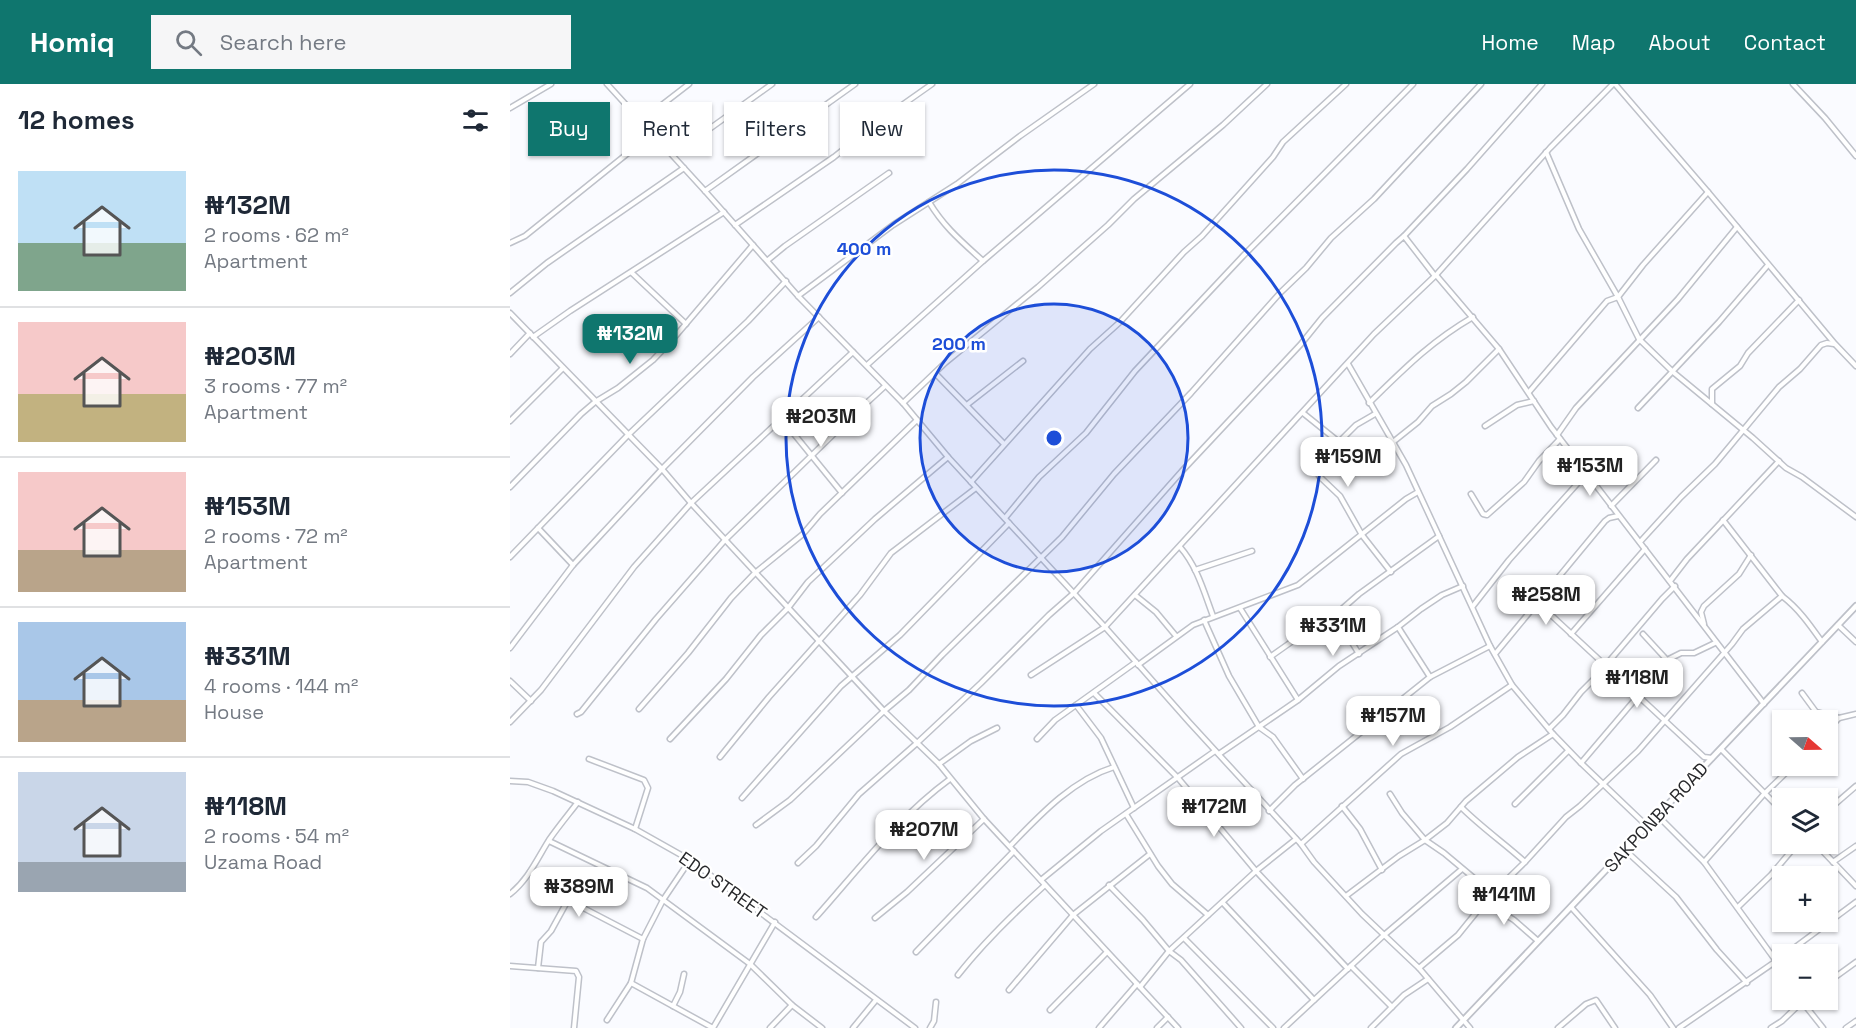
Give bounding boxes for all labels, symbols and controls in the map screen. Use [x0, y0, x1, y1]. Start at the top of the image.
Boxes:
search box [151, 15, 571, 69]
text: Homiq [30, 24, 115, 60]
icon: search [172, 26, 205, 59]
text: Search here [220, 28, 347, 56]
text: Home [1481, 29, 1539, 56]
text: Map [1572, 29, 1616, 56]
text: About [1649, 29, 1711, 56]
text: Contact [1744, 29, 1826, 56]
chip: Buy [528, 102, 610, 156]
chip: Rent [622, 102, 712, 156]
chip: Filters [724, 102, 828, 156]
chip: New [840, 102, 925, 156]
text: 12 homes [18, 103, 135, 137]
icon: filters [459, 104, 492, 137]
text: ₦132M [204, 188, 291, 222]
icon: home [66, 195, 138, 267]
text: 2 rooms · 62 m² [204, 222, 349, 248]
text: 400 m [837, 237, 891, 260]
text: Apartment [204, 248, 308, 274]
pin: ₦132M [588, 314, 672, 365]
text: ₦132M [597, 320, 663, 346]
text: 200 m [932, 332, 986, 355]
text: ₦203M [204, 339, 296, 373]
icon: home [66, 346, 138, 418]
text: 3 rooms · 77 m² [204, 373, 347, 399]
pin: ₦203M [779, 397, 863, 448]
text: Apartment [204, 399, 308, 425]
text: ₦203M [786, 403, 856, 429]
centre of rings [1044, 428, 1064, 448]
pin: ₦159M [1306, 437, 1390, 488]
text: ₦159M [1314, 443, 1382, 469]
pin: ₦153M [1548, 446, 1632, 497]
text: ₦153M [1557, 452, 1623, 478]
text: ₦153M [204, 489, 291, 523]
icon: home [66, 496, 138, 568]
text: 2 rooms · 72 m² [204, 523, 348, 549]
text: Apartment [204, 549, 308, 575]
pin: ₦258M [1504, 575, 1588, 626]
text: ₦258M [1511, 581, 1581, 607]
pin: ₦331M [1291, 606, 1375, 657]
text: ₦331M [1300, 612, 1366, 638]
text: ₦331M [204, 639, 291, 673]
icon: home [66, 646, 138, 718]
pin: ₦118M [1595, 658, 1679, 709]
text: ₦118M [1605, 664, 1669, 690]
text: 4 rooms · 144 m² [204, 673, 358, 699]
pin: ₦157M [1351, 696, 1435, 747]
text: House [204, 699, 264, 725]
text: ₦157M [1360, 702, 1426, 728]
north arrow [1772, 710, 1838, 776]
map controls [1772, 710, 1838, 1010]
street label: SAKPONBA ROAD [1599, 757, 1713, 877]
pin: ₦172M [1172, 787, 1256, 838]
button: layers [1772, 788, 1838, 854]
text: ₦118M [204, 789, 287, 823]
text: ₦172M [1181, 793, 1247, 819]
icon: home [66, 796, 138, 868]
pin: ₦207M [882, 810, 966, 861]
text: ₦207M [889, 816, 959, 842]
text: 2 rooms · 54 m² [204, 823, 349, 849]
street label: EDO STREET [675, 846, 772, 924]
text: Uzama Road [204, 849, 322, 875]
button: + [1772, 866, 1838, 932]
pin: ₦389M [537, 867, 621, 918]
text: ₦389M [544, 873, 614, 899]
pin: ₦141M [1462, 875, 1546, 926]
text: ₦141M [1472, 881, 1536, 907]
button: − [1772, 944, 1838, 1010]

